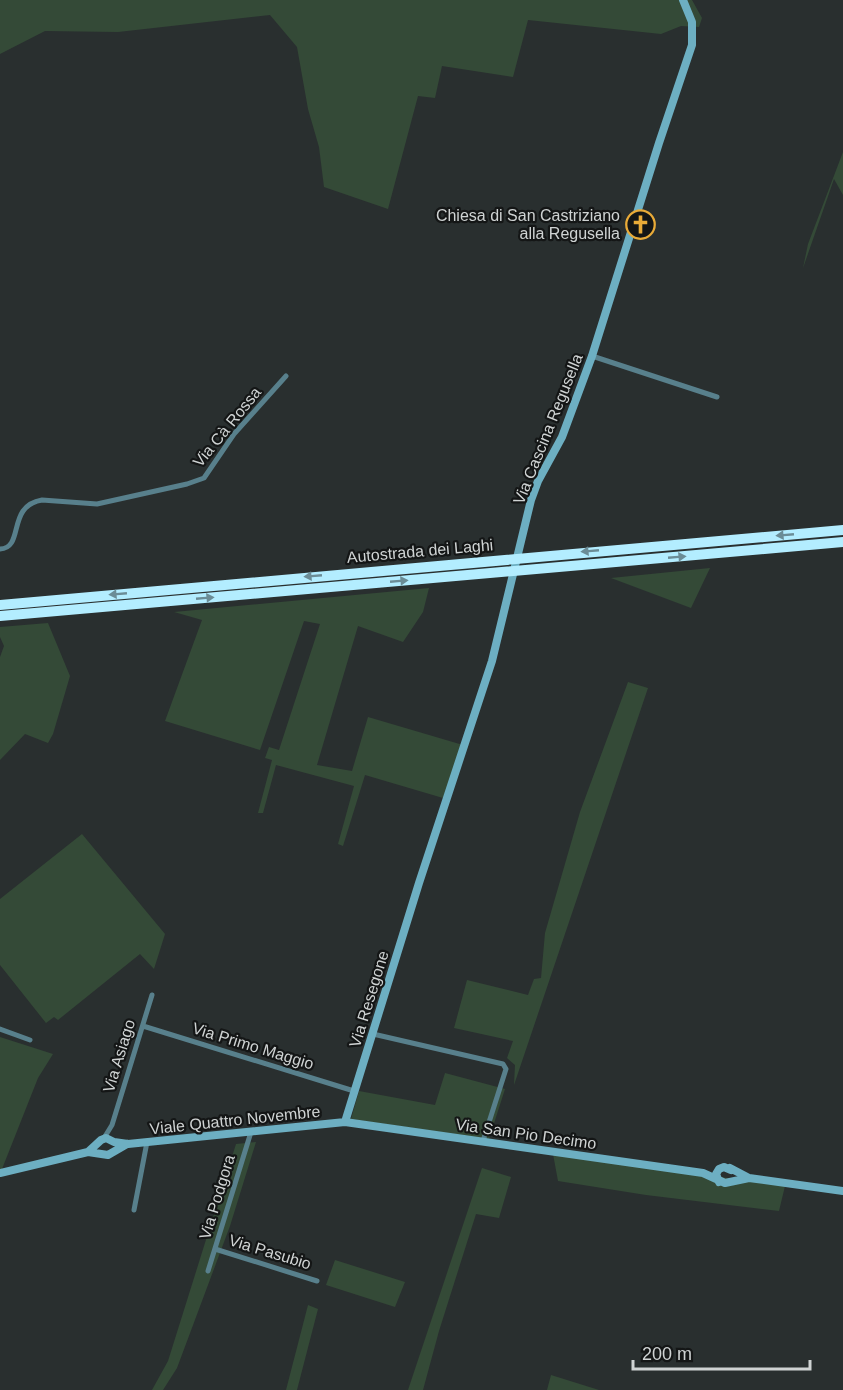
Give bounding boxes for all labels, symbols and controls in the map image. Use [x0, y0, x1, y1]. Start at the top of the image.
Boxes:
place label: Chiesa di San Castriziano alla Regusella [436, 207, 620, 242]
church icon: Chiesa di San Castriziano alla Regusella [625, 208, 657, 240]
street label: Via Cascina Regusella [510, 351, 586, 507]
street label: Via Cà Rossa [190, 384, 264, 470]
one-way arrow [775, 530, 794, 540]
street label: Autostrada dei Laghi [346, 536, 494, 566]
one-way arrow [581, 546, 600, 556]
one-way arrow [667, 552, 686, 561]
one-way arrow [303, 571, 322, 581]
one-way arrow [389, 576, 408, 586]
one-way arrow [109, 589, 128, 599]
one-way arrow [195, 593, 214, 603]
street label: Via Resegone [346, 948, 392, 1049]
street label: Via Asiago [100, 1017, 138, 1095]
street label: Via Primo Maggio [190, 1019, 316, 1073]
street label: Viale Quattro Novembre [149, 1103, 321, 1137]
street label: Via San Pio Decimo [455, 1116, 598, 1152]
street label: Via Podgora [196, 1152, 238, 1241]
street label: Via Pasubio [227, 1231, 313, 1273]
scale bar [633, 1333, 810, 1371]
text: 200 m [642, 1344, 692, 1364]

